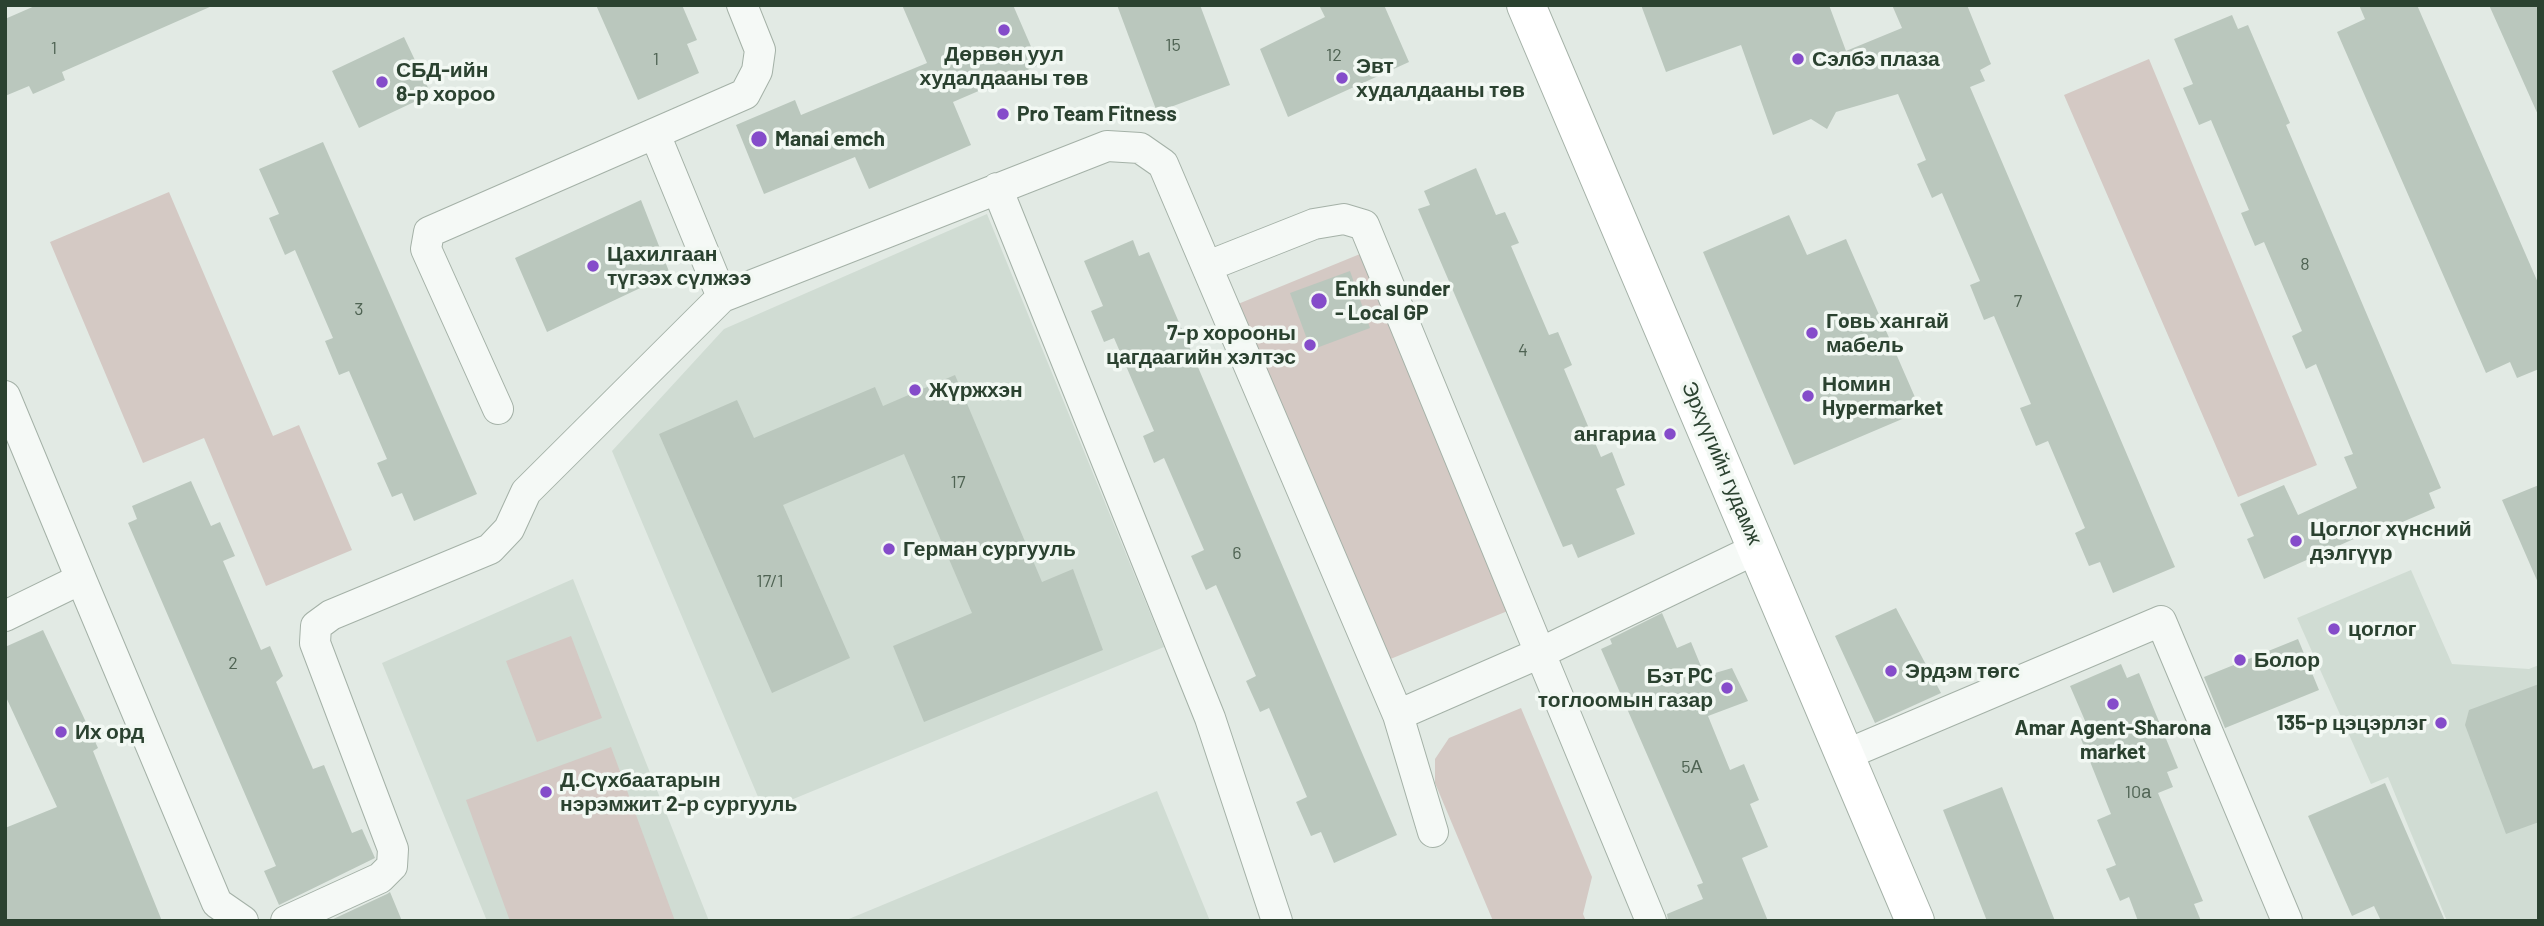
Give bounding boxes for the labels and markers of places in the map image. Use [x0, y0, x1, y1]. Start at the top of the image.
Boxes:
marker: Дөрвөн уул худалдааны төв [996, 22, 1012, 38]
place label: Дөрвөн уул худалдааны төв [920, 41, 1088, 91]
place label: Сэлбэ плаза [1812, 46, 1940, 72]
marker: Сэлбэ плаза [1790, 51, 1806, 67]
place label: Эвт худалдааны төв [1356, 53, 1525, 103]
place label: СБД-ийн 8-р хороо [396, 57, 495, 107]
marker: Эвт худалдааны төв [1334, 70, 1350, 86]
marker: СБД-ийн 8-р хороо [374, 74, 390, 90]
place label: Pro Team Fitness [1017, 101, 1177, 127]
marker: Pro Team Fitness [995, 106, 1011, 122]
place label: Manai emch [775, 126, 885, 152]
marker: Manai emch [749, 129, 769, 149]
place label: Цахилгаан түгээх сүлжээ [607, 241, 751, 291]
marker: Цахилгаан түгээх сүлжээ [585, 258, 601, 274]
place label: Enkh sunder - Local GP [1335, 276, 1450, 326]
marker: Enkh sunder - Local GP [1309, 291, 1329, 311]
place label: Гoвь хангай мабель [1826, 308, 1949, 358]
place label: 7-р хорооны цагдаагийн хэлтэс [1106, 320, 1296, 370]
marker: Гoвь хангай мабель [1804, 325, 1820, 341]
marker: 7-р хорооны цагдаагийн хэлтэс [1302, 337, 1318, 353]
place label: Номин Hypermarket [1822, 371, 1943, 421]
place label: Жүржхэн [929, 377, 1023, 403]
marker: Жүржхэн [907, 382, 923, 398]
marker: Номин Hypermarket [1800, 388, 1816, 404]
place label: ангариа [1574, 421, 1656, 447]
marker: ангариа [1662, 426, 1678, 442]
place label: Цоглог хүнсний дэлгүүр [2310, 516, 2472, 566]
marker: Цоглог хүнсний дэлгүүр [2288, 533, 2304, 549]
place label: Герман сургууль [903, 536, 1076, 562]
marker: Герман сургууль [881, 541, 897, 557]
place label: цоглог [2348, 616, 2417, 642]
marker: цоглог [2326, 621, 2342, 637]
place label: Болор [2254, 647, 2320, 673]
marker: Болор [2232, 652, 2248, 668]
place label: Эрдэм төгс [1905, 658, 2020, 684]
place label: Бэт PC тоглоомын газар [1538, 663, 1713, 713]
marker: Эрдэм төгс [1883, 663, 1899, 679]
marker: Бэт PC тоглоомын газар [1719, 680, 1735, 696]
marker: Amar Agent-Sharona market [2105, 696, 2121, 712]
place label: 135-р цэцэрлэг [2276, 710, 2427, 736]
place label: Amar Agent-Sharona market [2015, 715, 2211, 765]
marker: 135-р цэцэрлэг [2433, 715, 2449, 731]
place label: Их орд [75, 719, 144, 745]
marker: Их орд [53, 724, 69, 740]
place label: Д.Сүхбаатарын нэрэмжит 2-р сургууль [560, 767, 797, 817]
marker: Д.Сүхбаатарын нэрэмжит 2-р сургууль [538, 784, 554, 800]

